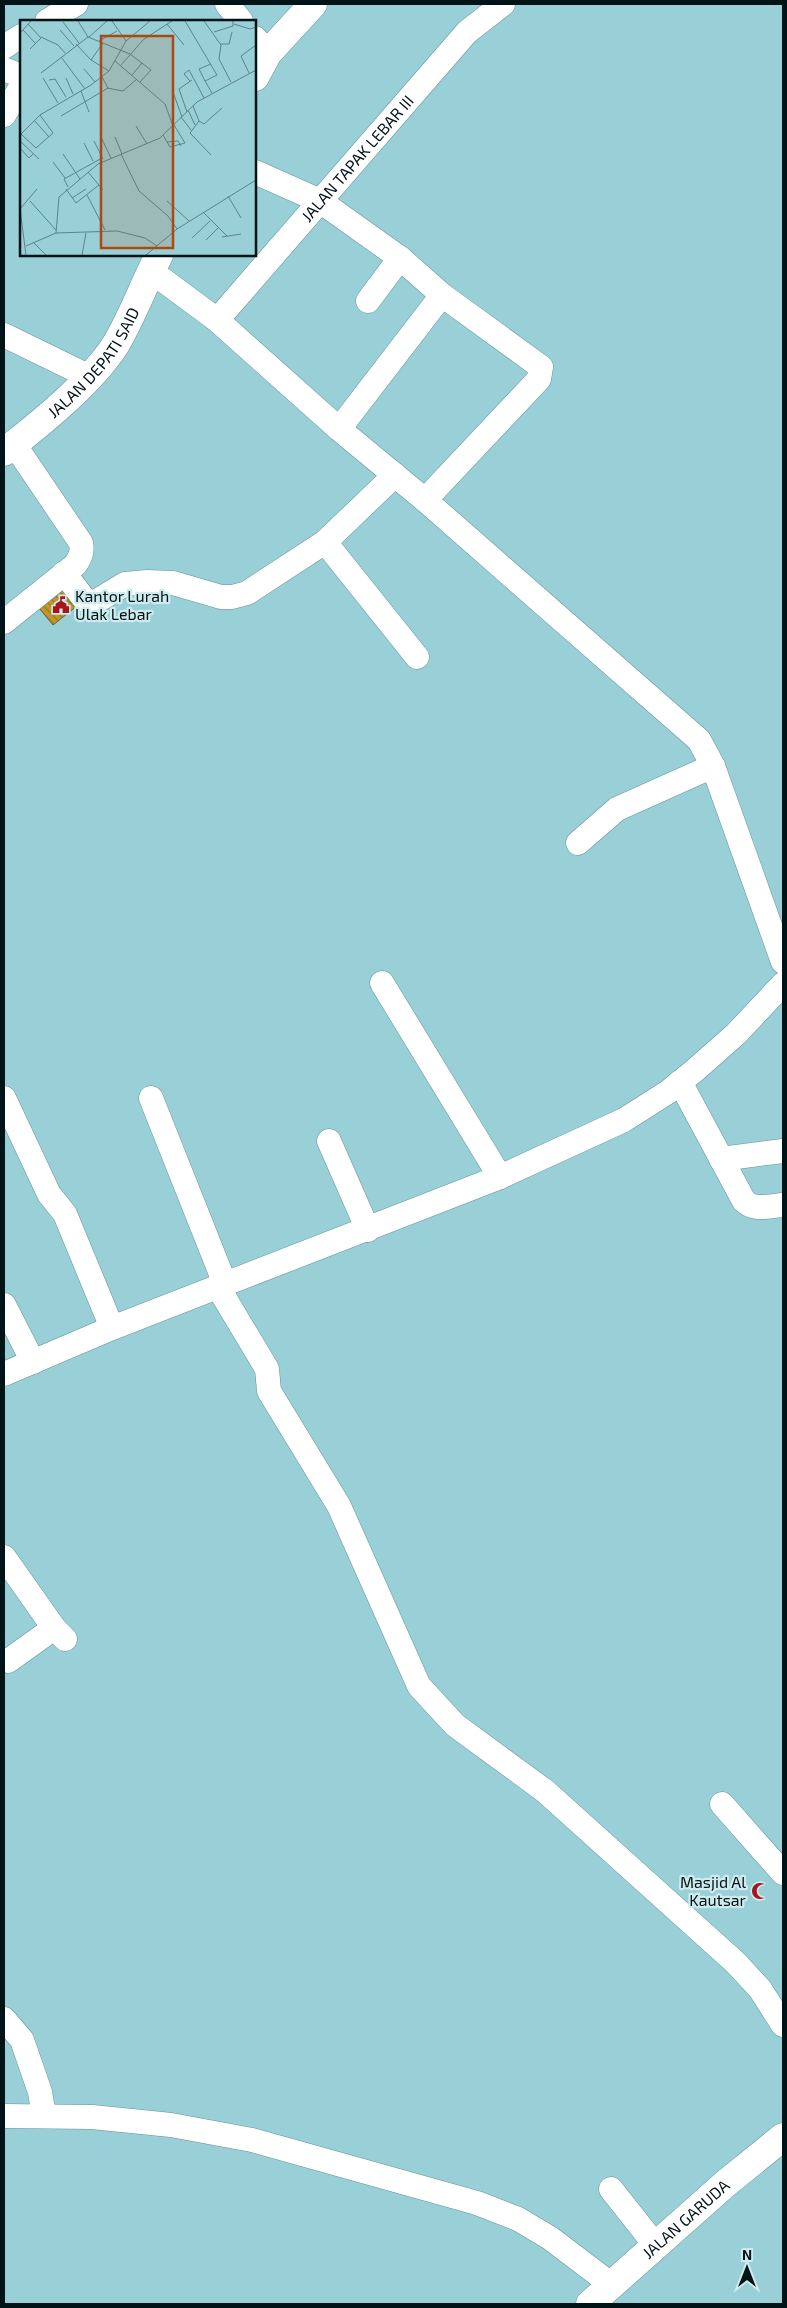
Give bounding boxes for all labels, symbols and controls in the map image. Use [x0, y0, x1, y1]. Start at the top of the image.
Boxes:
inset map [20, 20, 256, 256]
street label: JALAN TAPAK LEBAR III [297, 91, 417, 225]
street label: JALAN DEPATI SAID [44, 304, 142, 421]
place label: Kantor Lurah Ulak Lebar [75, 586, 169, 623]
public building icon: Kantor Lurah Ulak Lebar [51, 595, 71, 615]
place label: Masjid Al Kautsar [680, 1872, 747, 1909]
mosque icon: Masjid Al Kautsar [750, 1881, 770, 1901]
street label: JALAN GARUDA [638, 2175, 733, 2262]
north arrow [722, 2243, 772, 2293]
text: N [742, 2246, 752, 2263]

